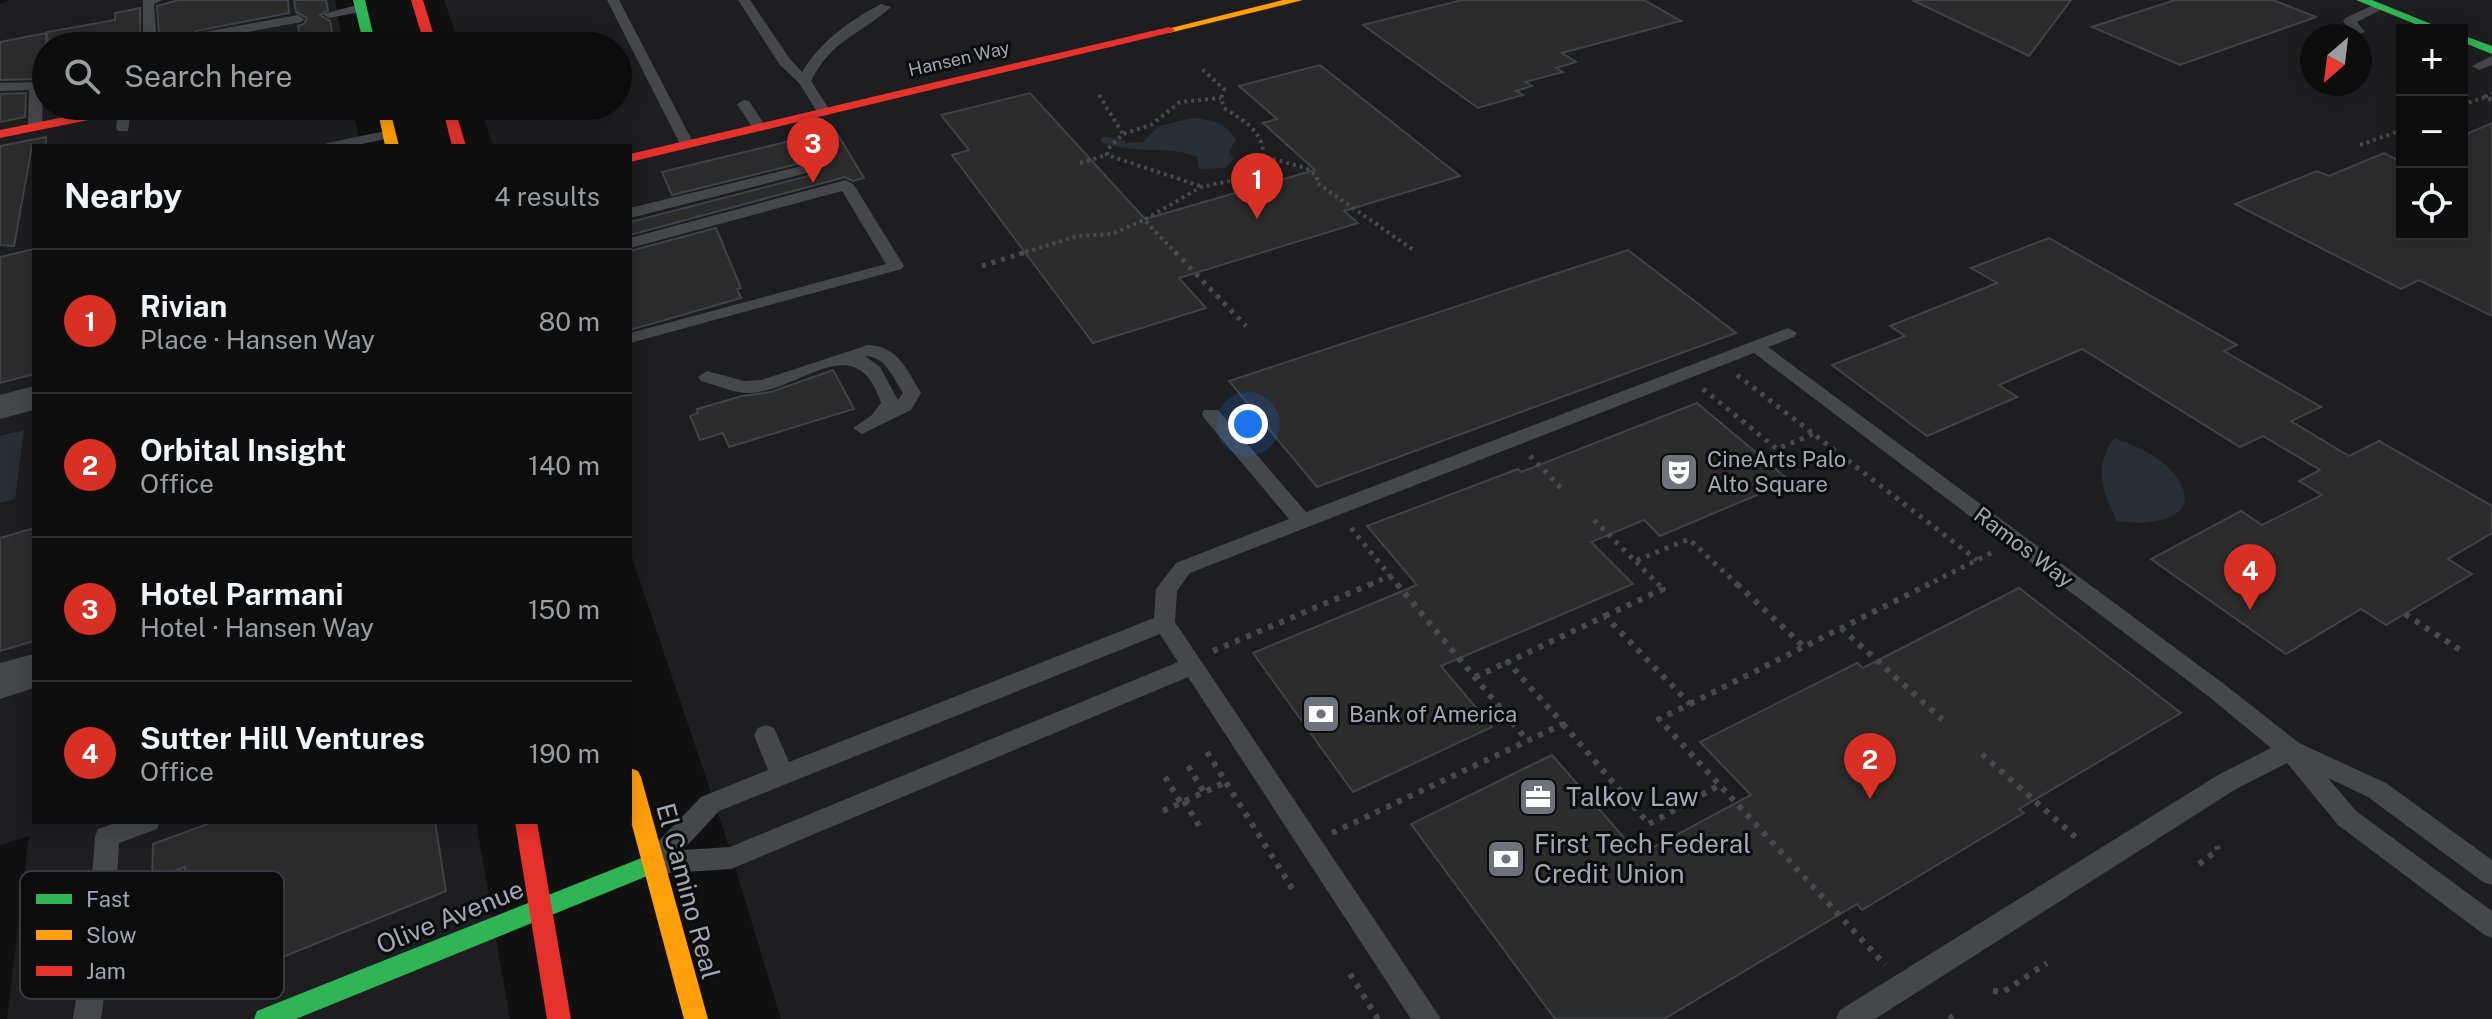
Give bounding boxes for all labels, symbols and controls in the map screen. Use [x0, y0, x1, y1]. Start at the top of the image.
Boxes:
north arrow [2300, 24, 2372, 96]
map controls [2396, 24, 2468, 240]
button: + [2396, 24, 2468, 96]
search box [32, 32, 632, 120]
street label: Hansen Way [906, 37, 1012, 80]
icon: search [60, 54, 104, 98]
text: Search here [124, 58, 292, 94]
button: − [2396, 96, 2468, 168]
pin: 3 [787, 117, 839, 183]
pin: 1 [1231, 153, 1283, 219]
button: locate [2396, 168, 2468, 240]
text: Nearby [64, 176, 182, 216]
text: 4 results [494, 181, 600, 212]
text: Rivian [140, 288, 227, 324]
text: 1 [84, 306, 96, 337]
text: 80 m [539, 306, 600, 337]
text: Place · Hansen Way [140, 324, 375, 355]
your location [1228, 404, 1268, 444]
text: Orbital Insight [140, 432, 346, 468]
place label: CineArts Palo Alto Square [1707, 446, 1846, 497]
text: 2 [82, 450, 98, 481]
text: 140 m [528, 450, 600, 481]
theatre icon: CineArts Palo Alto Square [1658, 451, 1700, 493]
text: Office [140, 468, 214, 499]
street label: Ramos Way [1969, 501, 2079, 593]
pin: 4 [2224, 544, 2276, 610]
text: Hotel Parmani [140, 576, 343, 612]
text: 3 [81, 594, 99, 625]
text: 150 m [528, 594, 600, 625]
text: Hotel · Hansen Way [140, 612, 374, 643]
bank icon: Bank of America [1300, 693, 1342, 735]
place label: Bank of America [1349, 701, 1517, 727]
text: Sutter Hill Ventures [140, 720, 425, 756]
pin: 2 [1844, 733, 1896, 799]
text: 4 [81, 738, 99, 769]
text: 190 m [529, 738, 600, 769]
text: Office [140, 756, 214, 787]
office icon: Talkov Law [1517, 776, 1559, 818]
place label: Talkov Law [1566, 781, 1699, 812]
street label: El Camino Real [650, 799, 727, 982]
place label: First Tech Federal Credit Union [1534, 828, 1751, 889]
bank icon: First Tech Federal Credit Union [1485, 838, 1527, 880]
legend [20, 871, 284, 999]
street label: Olive Avenue [372, 873, 528, 960]
text: Fast [86, 886, 130, 912]
text: Slow [86, 922, 136, 948]
text: Jam [86, 958, 126, 984]

